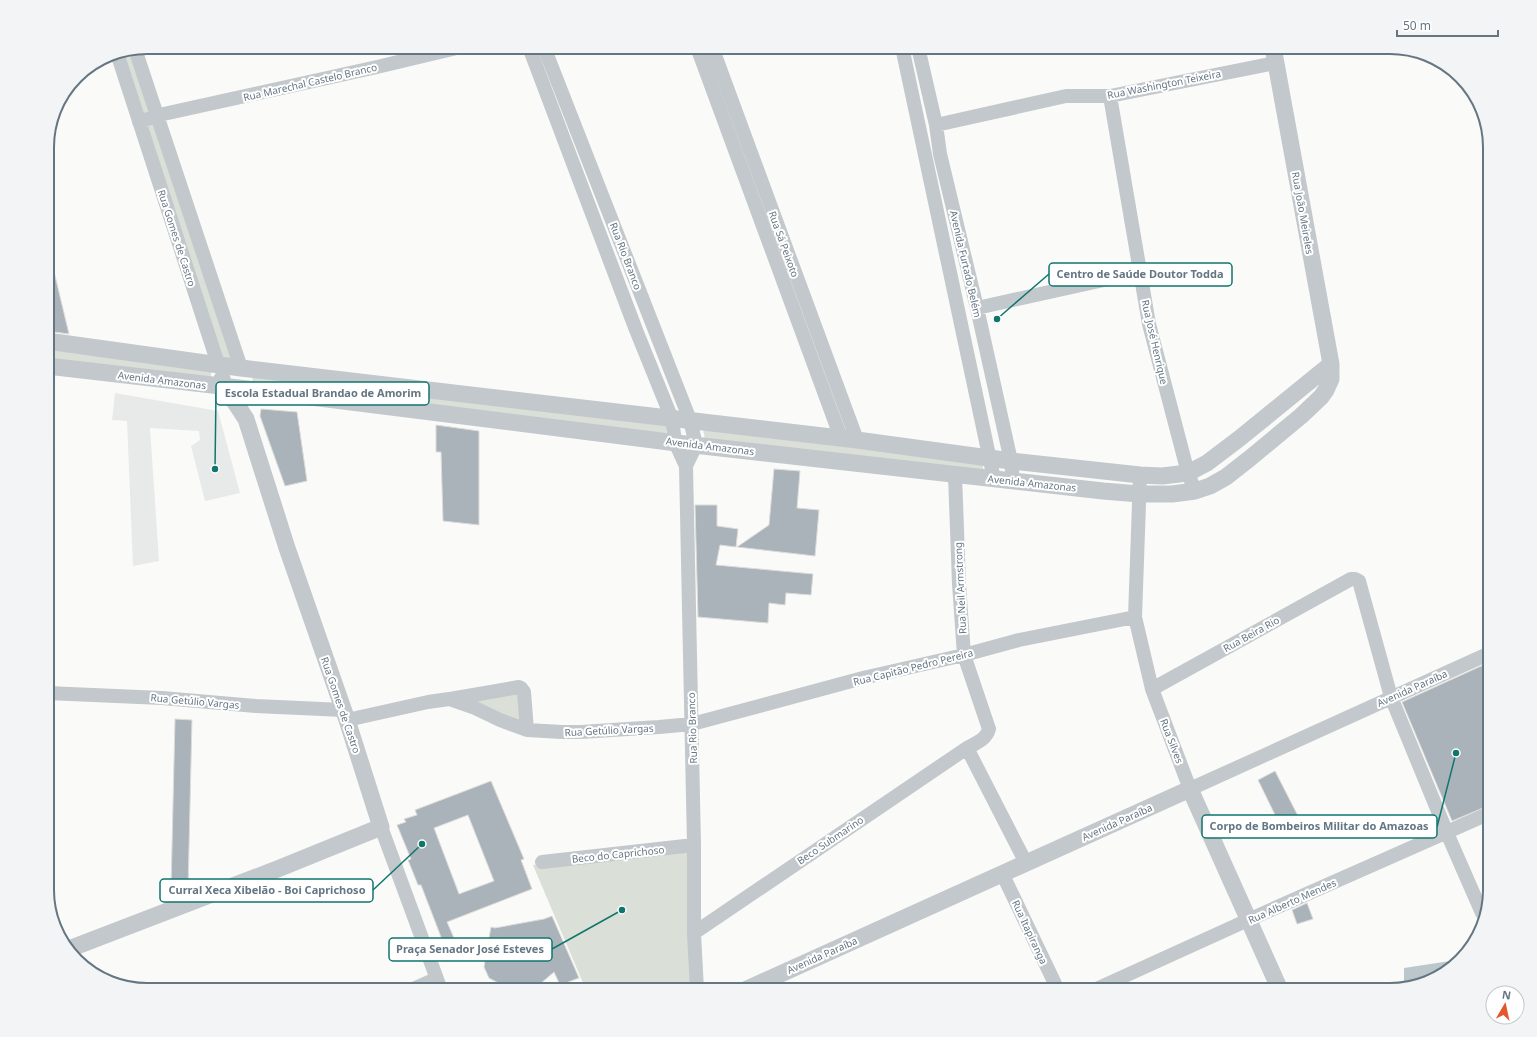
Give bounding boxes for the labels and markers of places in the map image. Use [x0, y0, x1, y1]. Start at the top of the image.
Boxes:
callout: Centro de Saúde Doutor Todda [1049, 263, 1232, 286]
callout: Escola Estadual Brandao de Amorim [216, 382, 429, 405]
callout: Corpo de Bombeiros Militar do Amazoas [1202, 815, 1437, 838]
callout: Curral Xeca Xibelão - Boi Caprichoso [160, 879, 373, 902]
callout: Praça Senador José Esteves [389, 938, 552, 961]

